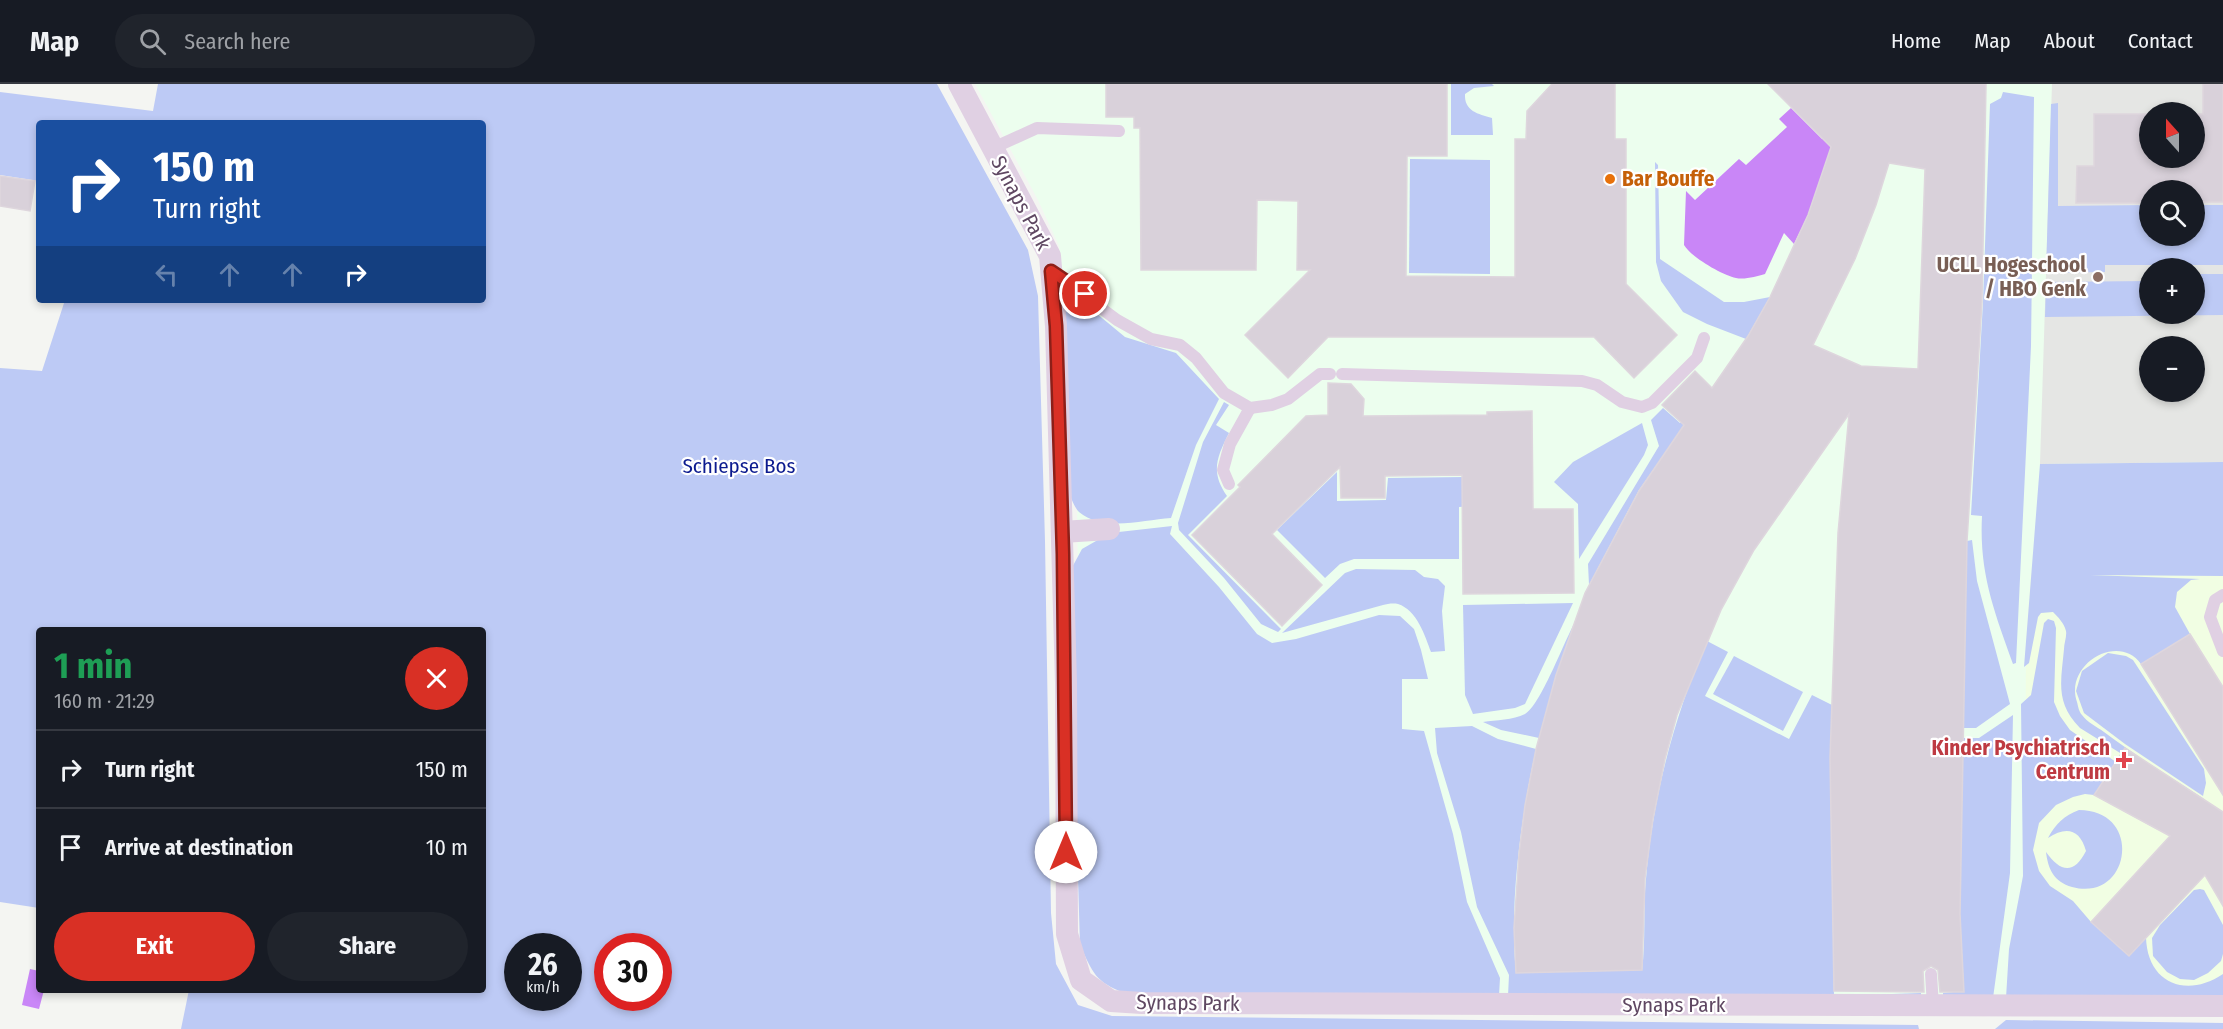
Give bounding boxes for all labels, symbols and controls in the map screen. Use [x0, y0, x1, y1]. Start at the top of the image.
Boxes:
search box [115, 14, 535, 68]
text: Map [30, 25, 79, 58]
icon: search [136, 25, 169, 58]
text: Search here [184, 28, 290, 55]
text: Home [1891, 28, 1941, 54]
text: Map [1974, 28, 2011, 54]
text: About [2044, 28, 2095, 54]
text: Contact [2128, 28, 2193, 54]
north arrow [2139, 102, 2205, 168]
map controls [2139, 102, 2205, 402]
text: 150 m [153, 142, 255, 192]
icon: right [54, 144, 132, 222]
street label: Synaps Park [985, 151, 1057, 255]
place label: Bar Bouffe [1622, 166, 1715, 192]
marker: Bar Bouffe [1603, 172, 1617, 186]
button: search [2139, 180, 2205, 246]
text: Turn right [153, 193, 261, 225]
place label: UCLL Hogeschool / HBO Genk [1937, 252, 2086, 302]
icon: left [150, 258, 183, 291]
icon: ahead [213, 258, 246, 291]
icon: ahead [276, 258, 309, 291]
icon: right [339, 258, 372, 291]
button: + [2139, 258, 2205, 324]
pin [1059, 268, 1110, 319]
marker: UCLL Hogeschool / HBO Genk [2091, 270, 2105, 284]
icon: arrive [1068, 277, 1101, 310]
button: − [2139, 336, 2205, 402]
park label: Schiepse Bos [682, 453, 796, 479]
text: 1 min [54, 644, 132, 688]
button: close [405, 647, 468, 710]
text: 160 m · 21:29 [54, 689, 155, 713]
place label: Kinder Psychiatrisch Centrum [1932, 735, 2110, 785]
marker: Kinder Psychiatrisch Centrum [2115, 751, 2133, 769]
icon: right [54, 753, 87, 786]
text: Turn right [105, 756, 194, 783]
text: 150 m [416, 756, 468, 783]
position arrow [1034, 820, 1098, 884]
icon: arrive [54, 831, 87, 864]
text: Arrive at destination [105, 834, 293, 861]
text: 10 m [426, 834, 468, 861]
button: Exit [54, 912, 255, 981]
button: Share [267, 912, 468, 981]
speed limit sign: 30 [594, 933, 672, 1011]
text: 26 [528, 947, 558, 983]
text: km/h [526, 978, 560, 996]
street label: Synaps Park [1136, 989, 1240, 1017]
street label: Synaps Park [1622, 992, 1726, 1018]

